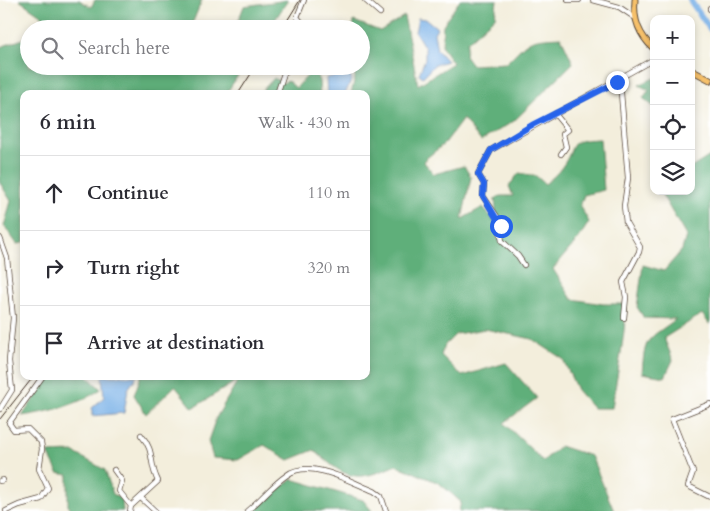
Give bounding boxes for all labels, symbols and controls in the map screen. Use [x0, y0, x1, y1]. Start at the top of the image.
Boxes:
map controls [650, 15, 695, 195]
button: + [650, 15, 695, 60]
search box [20, 20, 370, 75]
icon: search [38, 34, 66, 62]
text: Search here [78, 35, 170, 61]
button: − [650, 60, 695, 105]
route end [606, 71, 629, 94]
button: locate [650, 105, 695, 150]
text: 6 min [40, 108, 96, 137]
text: Walk · 430 m [258, 112, 350, 134]
button: layers [650, 150, 695, 195]
icon: ahead [40, 179, 68, 207]
text: Continue [87, 180, 169, 206]
text: 110 m [308, 182, 350, 204]
route start [490, 215, 513, 238]
icon: right [40, 254, 68, 282]
text: Turn right [87, 255, 179, 281]
text: 320 m [308, 257, 350, 279]
icon: arrive [40, 329, 68, 357]
text: Arrive at destination [87, 330, 264, 356]

